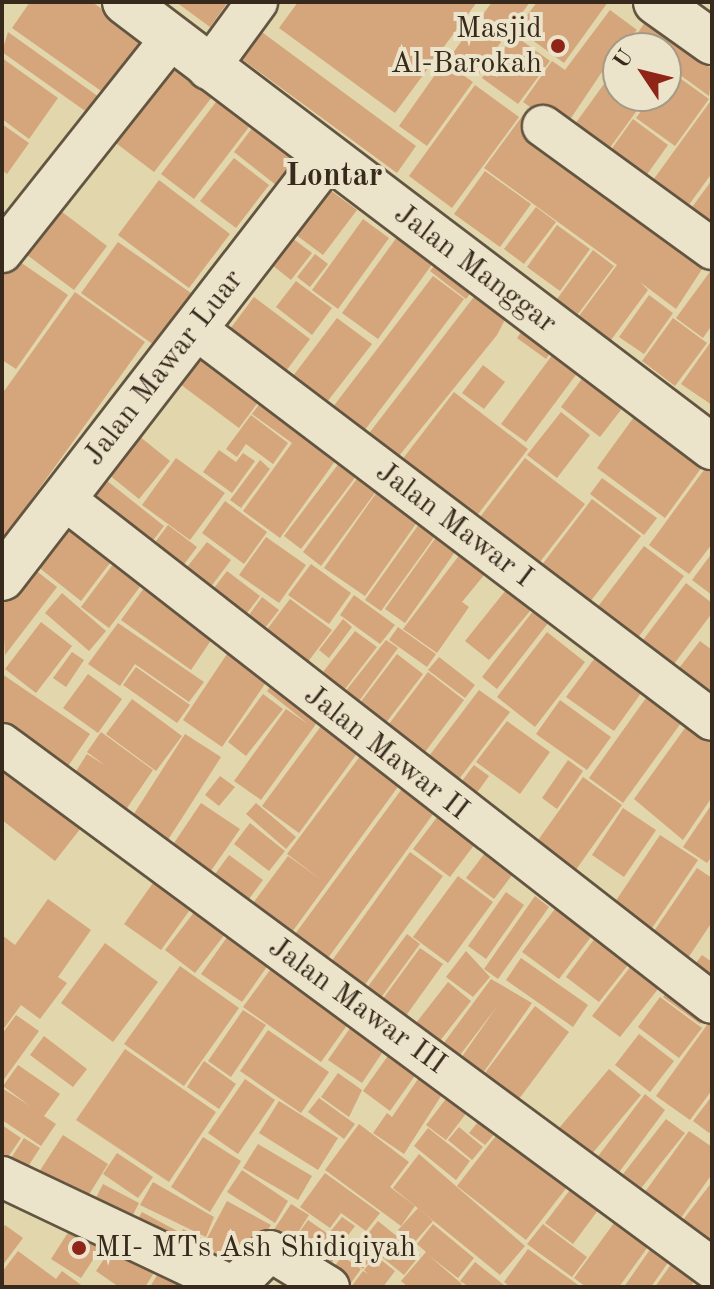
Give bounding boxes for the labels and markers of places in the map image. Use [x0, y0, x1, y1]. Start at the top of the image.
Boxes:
place label: Masjid Al-Barokah [390, 11, 542, 82]
marker: Masjid Al-Barokah [549, 37, 567, 55]
place label: MI- MTs Ash Shidiqiyah [95, 1230, 416, 1266]
marker: MI- MTs Ash Shidiqiyah [70, 1239, 88, 1257]

